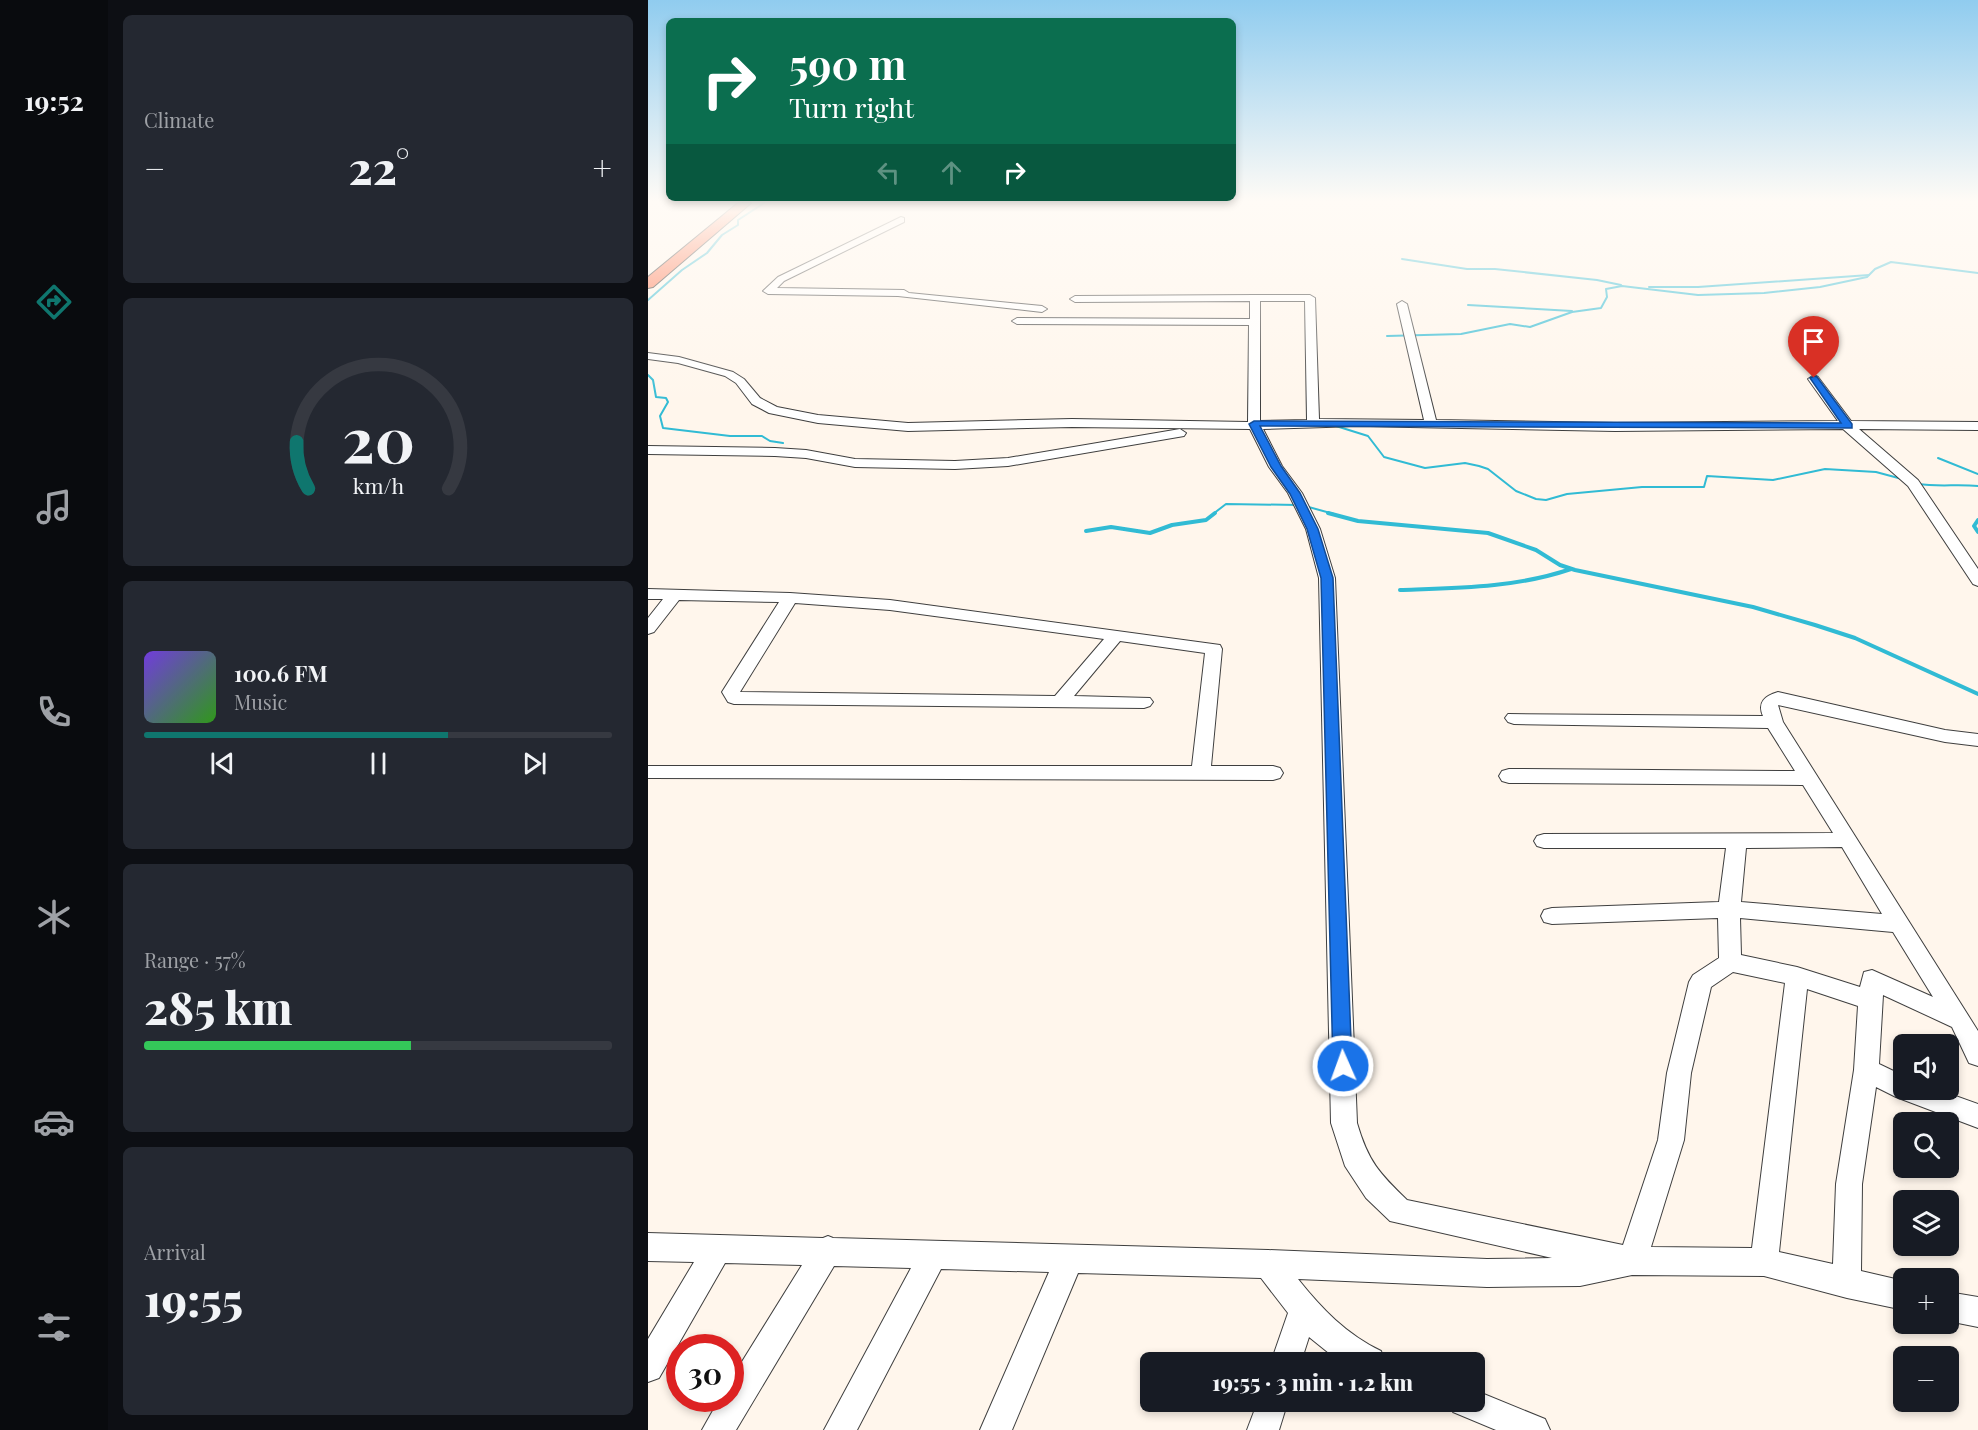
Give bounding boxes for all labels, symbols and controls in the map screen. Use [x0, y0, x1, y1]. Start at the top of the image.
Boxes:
text: 590 m [789, 35, 906, 91]
icon: right [690, 42, 768, 120]
text: 19:52 [24, 82, 84, 118]
text: Turn right [789, 89, 914, 125]
text: Climate [144, 106, 214, 133]
text: 22° [349, 136, 409, 196]
text: − [144, 145, 165, 189]
text: + [593, 145, 612, 189]
icon: left [872, 156, 905, 189]
icon: ahead [935, 156, 968, 189]
icon: right [998, 156, 1031, 189]
icon: directions [33, 281, 75, 323]
pin [1788, 316, 1839, 378]
icon: arrive [1797, 325, 1830, 358]
text: 20 [342, 395, 414, 479]
text: km/h [352, 471, 404, 499]
icon: music [33, 486, 75, 528]
text: 100.6 FM [234, 658, 328, 688]
text: Music [234, 688, 287, 715]
icon: phone [33, 691, 75, 733]
icon: previous [206, 747, 239, 780]
icon: pause [362, 747, 395, 780]
icon: next [518, 747, 551, 780]
icon: climate [33, 896, 75, 938]
text: Range · 57% [144, 946, 246, 973]
text: 285 km [144, 976, 292, 1036]
position arrow [1311, 1034, 1375, 1098]
map controls [1893, 1034, 1959, 1412]
button: sound [1893, 1034, 1959, 1100]
icon: car [33, 1101, 75, 1143]
button: search [1893, 1112, 1959, 1178]
button: layers [1893, 1190, 1959, 1256]
text: Arrival [144, 1238, 206, 1265]
text: 19:55 [144, 1268, 243, 1328]
button: + [1893, 1268, 1959, 1334]
icon: filters [33, 1306, 75, 1348]
speed limit sign: 30 [666, 1334, 744, 1412]
button: − [1893, 1346, 1959, 1412]
text: 19:55 · 3 min · 1.2 km [1212, 1367, 1413, 1397]

